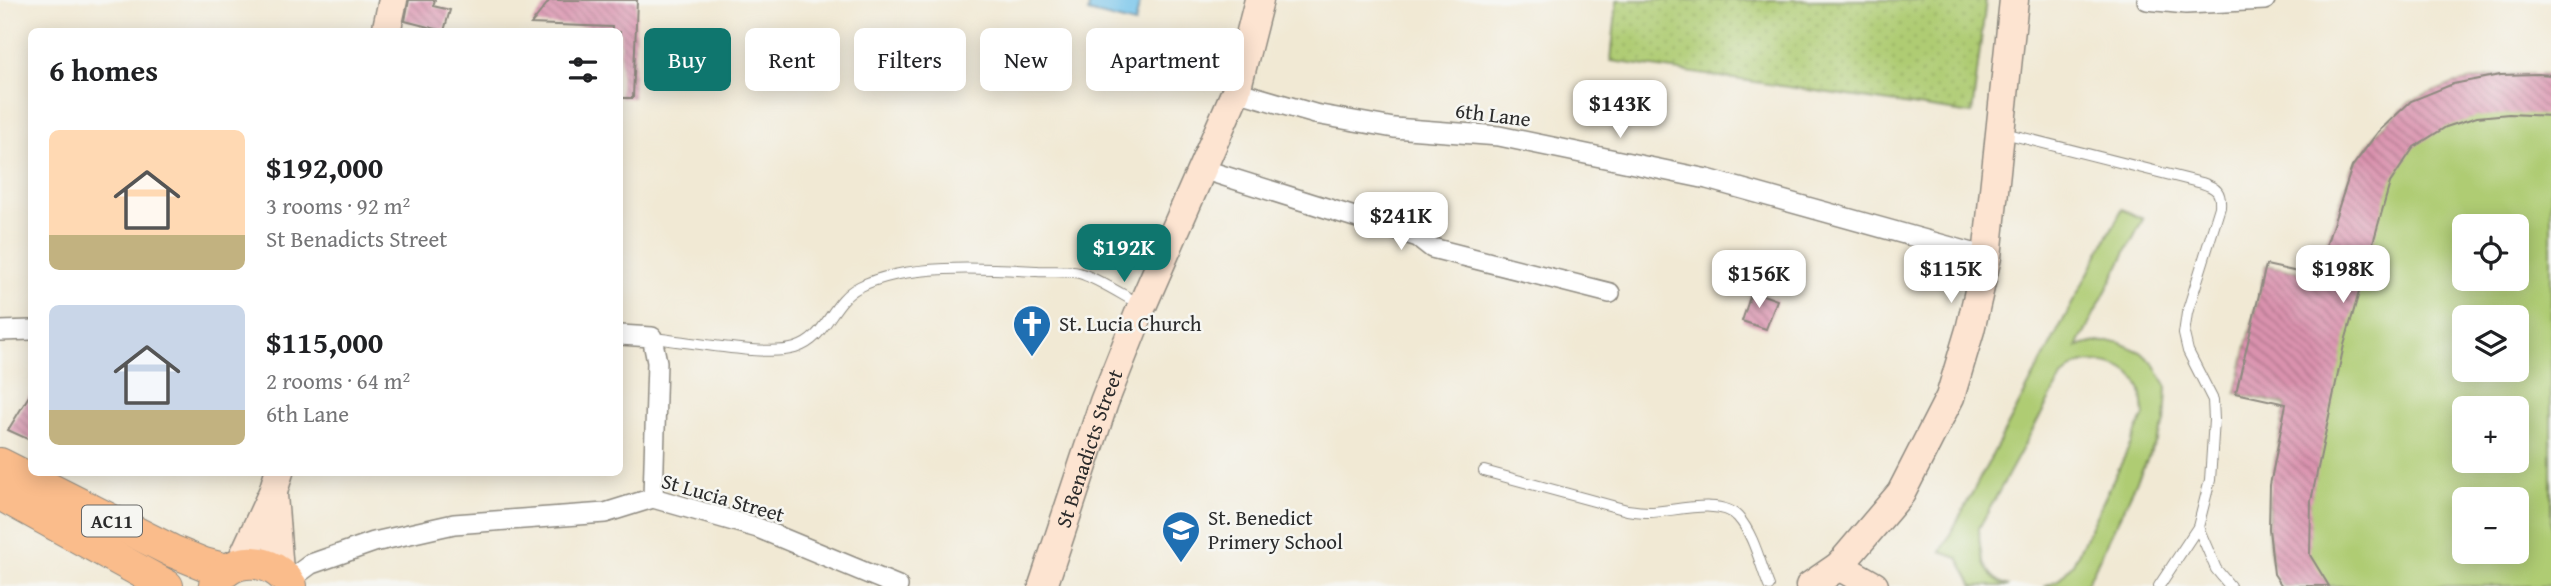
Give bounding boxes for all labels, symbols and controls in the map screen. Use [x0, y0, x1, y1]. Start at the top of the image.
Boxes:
chip: Buy [644, 28, 731, 91]
chip: Rent [745, 28, 840, 91]
chip: Filters [854, 28, 966, 91]
chip: New [980, 28, 1072, 91]
chip: Apartment [1086, 28, 1244, 91]
text: 6 homes [49, 48, 158, 92]
icon: filters [564, 51, 602, 89]
pin: $143K [1571, 80, 1669, 140]
text: $143K [1589, 86, 1651, 119]
street label: 6th Lane [1454, 95, 1533, 135]
text: $192,000 [266, 145, 383, 189]
icon: home [105, 158, 189, 242]
text: 3 rooms · 92 m² [266, 189, 410, 222]
pin: $241K [1352, 192, 1450, 252]
text: $241K [1370, 198, 1432, 231]
map controls [2452, 214, 2529, 564]
button: locate [2452, 214, 2529, 291]
text: St Benadicts Street [266, 222, 447, 255]
pin: $192K [1075, 224, 1173, 284]
text: $192K [1093, 230, 1155, 263]
pin: $115K [1902, 246, 2000, 305]
pin: $198K [2294, 246, 2392, 305]
pin: $156K [1710, 250, 1808, 310]
text: $115K [1920, 251, 1982, 284]
text: $198K [2312, 251, 2374, 284]
text: $156K [1728, 256, 1790, 289]
church icon: St. Lucia Church [1011, 303, 1053, 358]
button: layers [2452, 305, 2529, 382]
place label: St. Lucia Church [1059, 308, 1202, 339]
text: $115,000 [266, 320, 383, 364]
icon: home [105, 333, 189, 417]
text: 2 rooms · 64 m² [266, 364, 410, 397]
street label: St Benadicts Street [1047, 364, 1131, 532]
button: + [2452, 396, 2529, 473]
text: 6th Lane [266, 397, 349, 430]
street label: St Lucia Street [658, 465, 789, 530]
button: − [2452, 487, 2529, 564]
place label: St. Benedict Primery School [1208, 502, 1343, 557]
road number: AC11 [82, 506, 142, 536]
school or university icon: St. Benedict Primery School [1160, 509, 1202, 564]

